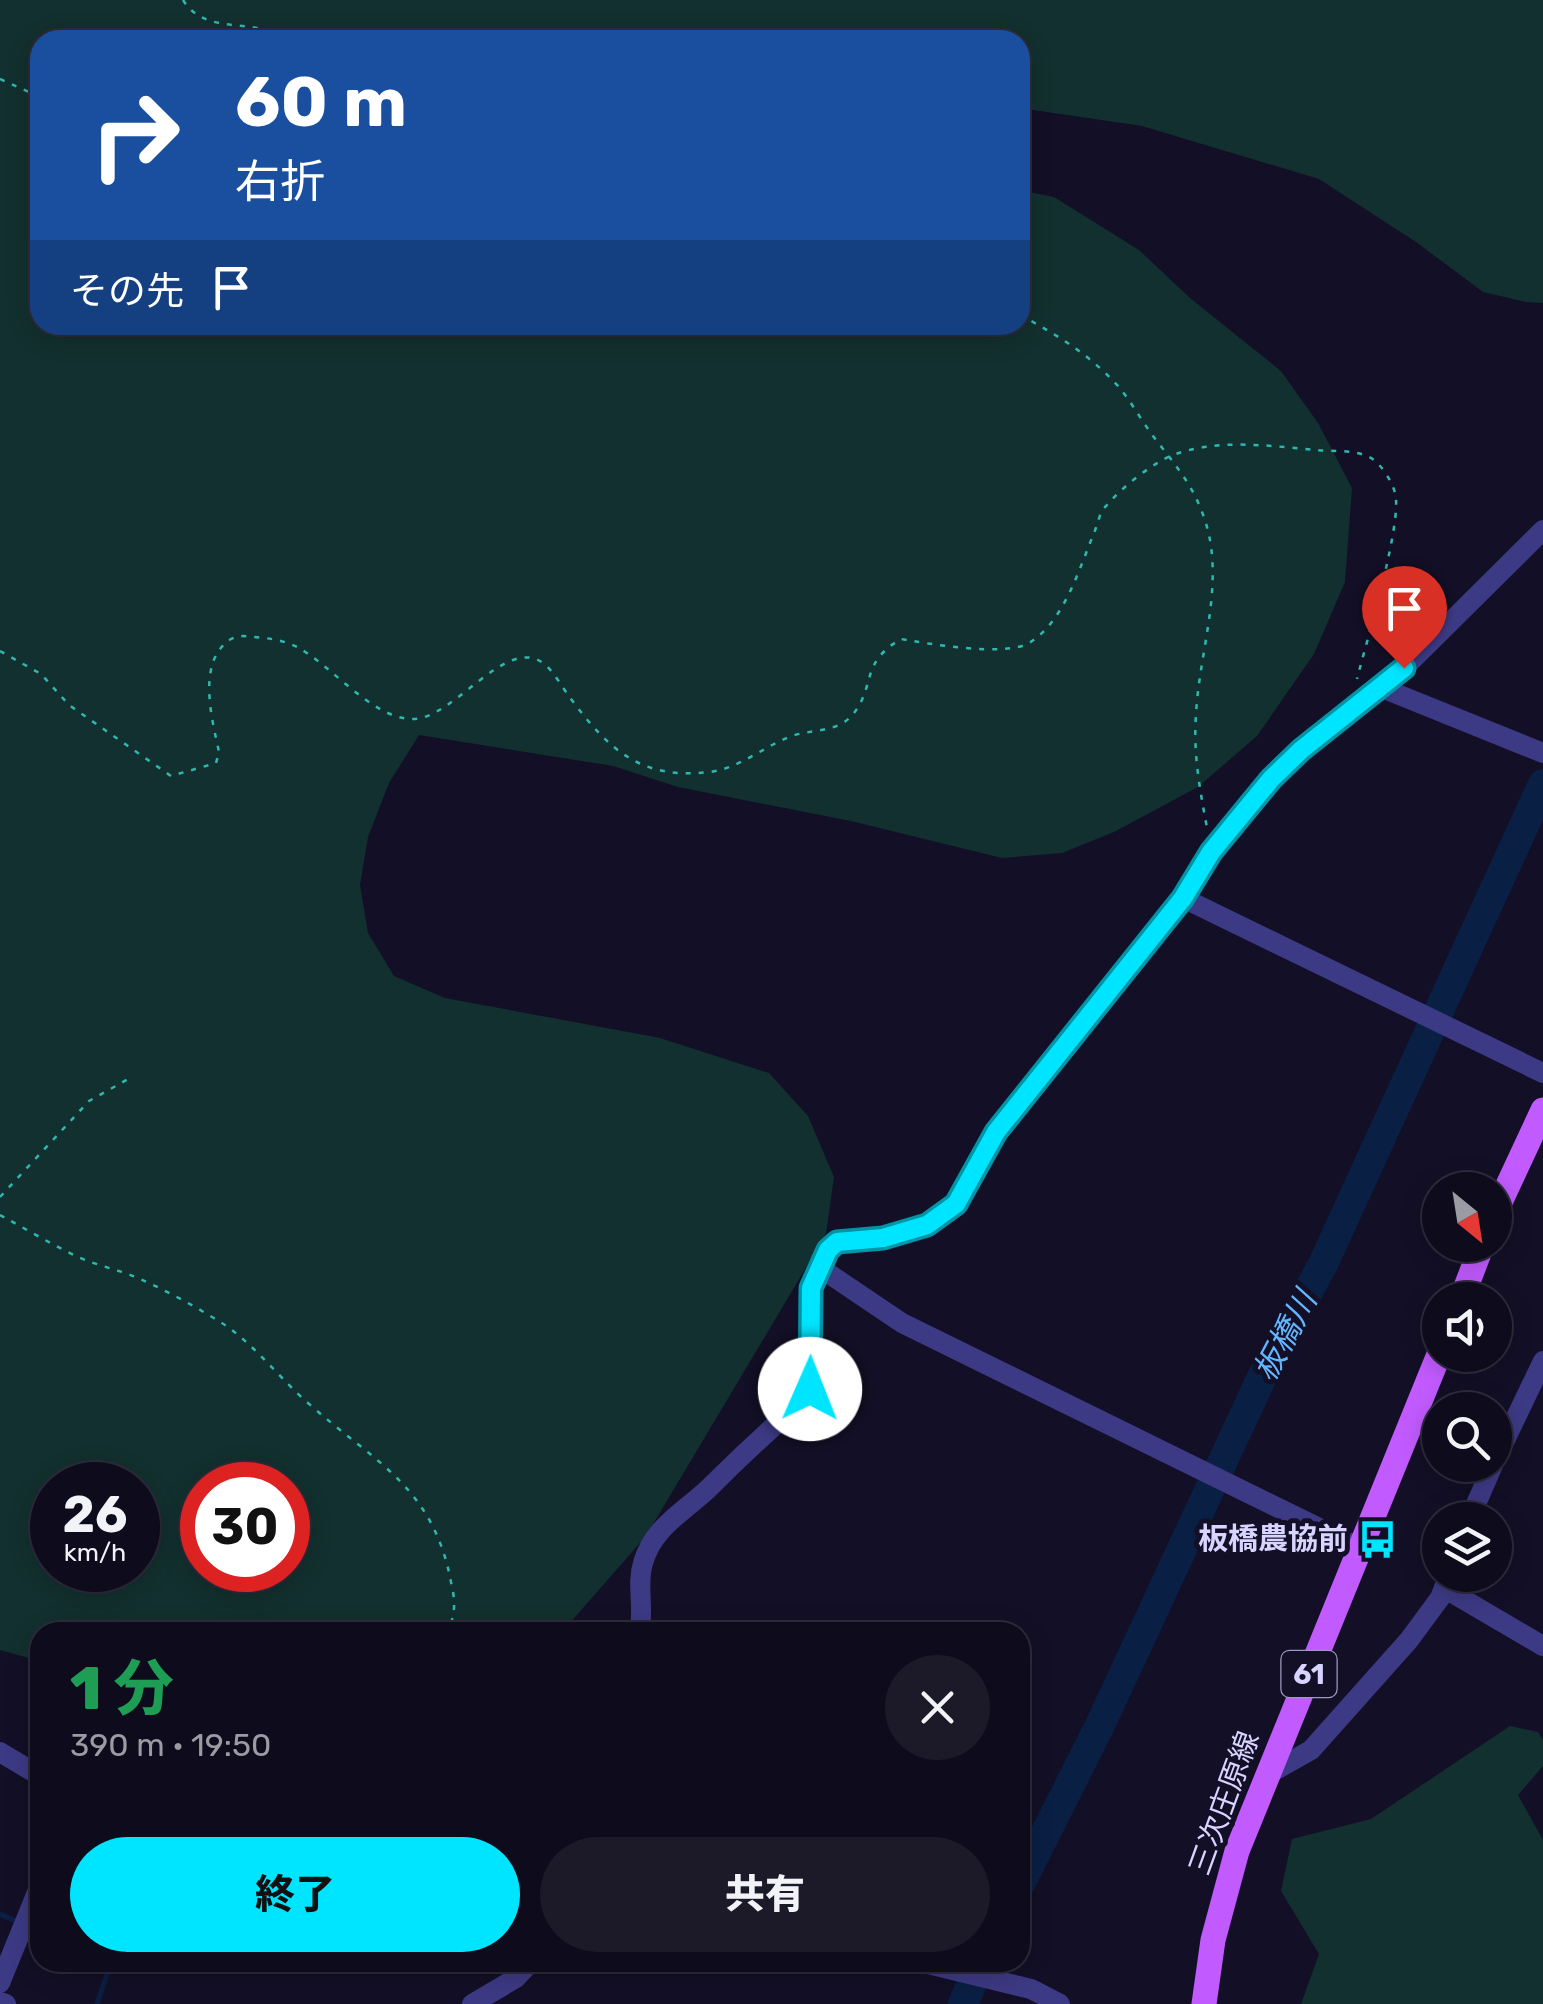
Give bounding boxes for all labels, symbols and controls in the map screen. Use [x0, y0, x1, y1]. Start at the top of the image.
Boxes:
text: 60 m [235, 61, 407, 144]
icon: right [70, 70, 200, 200]
text: 右折 [235, 155, 325, 208]
icon: arrive [204, 260, 259, 315]
text: その先 [70, 268, 184, 314]
pin [1362, 566, 1447, 669]
icon: arrive [1377, 581, 1432, 636]
north arrow [1422, 1172, 1512, 1262]
map controls [1422, 1172, 1512, 1592]
water label: 板橋川 [1246, 1282, 1326, 1387]
button: sound [1422, 1282, 1512, 1372]
position arrow [758, 1337, 862, 1441]
button: search [1422, 1392, 1512, 1482]
speed limit sign: 30 [180, 1462, 310, 1592]
text: 26 [62, 1485, 128, 1545]
button: layers [1422, 1502, 1512, 1592]
bus stop icon: 板橋農協前 [1357, 1518, 1399, 1560]
place label: 板橋農協前 [1198, 1521, 1348, 1557]
text: km/h [64, 1538, 126, 1567]
road number: 61 [1282, 1651, 1336, 1697]
text: 1 分 [70, 1653, 174, 1724]
button: close [885, 1655, 990, 1760]
text: 390 m · 19:50 [70, 1726, 271, 1764]
street label: 三次庄原線 [1181, 1726, 1267, 1880]
button: 終了 [70, 1837, 520, 1952]
button: 共有 [540, 1837, 990, 1952]

